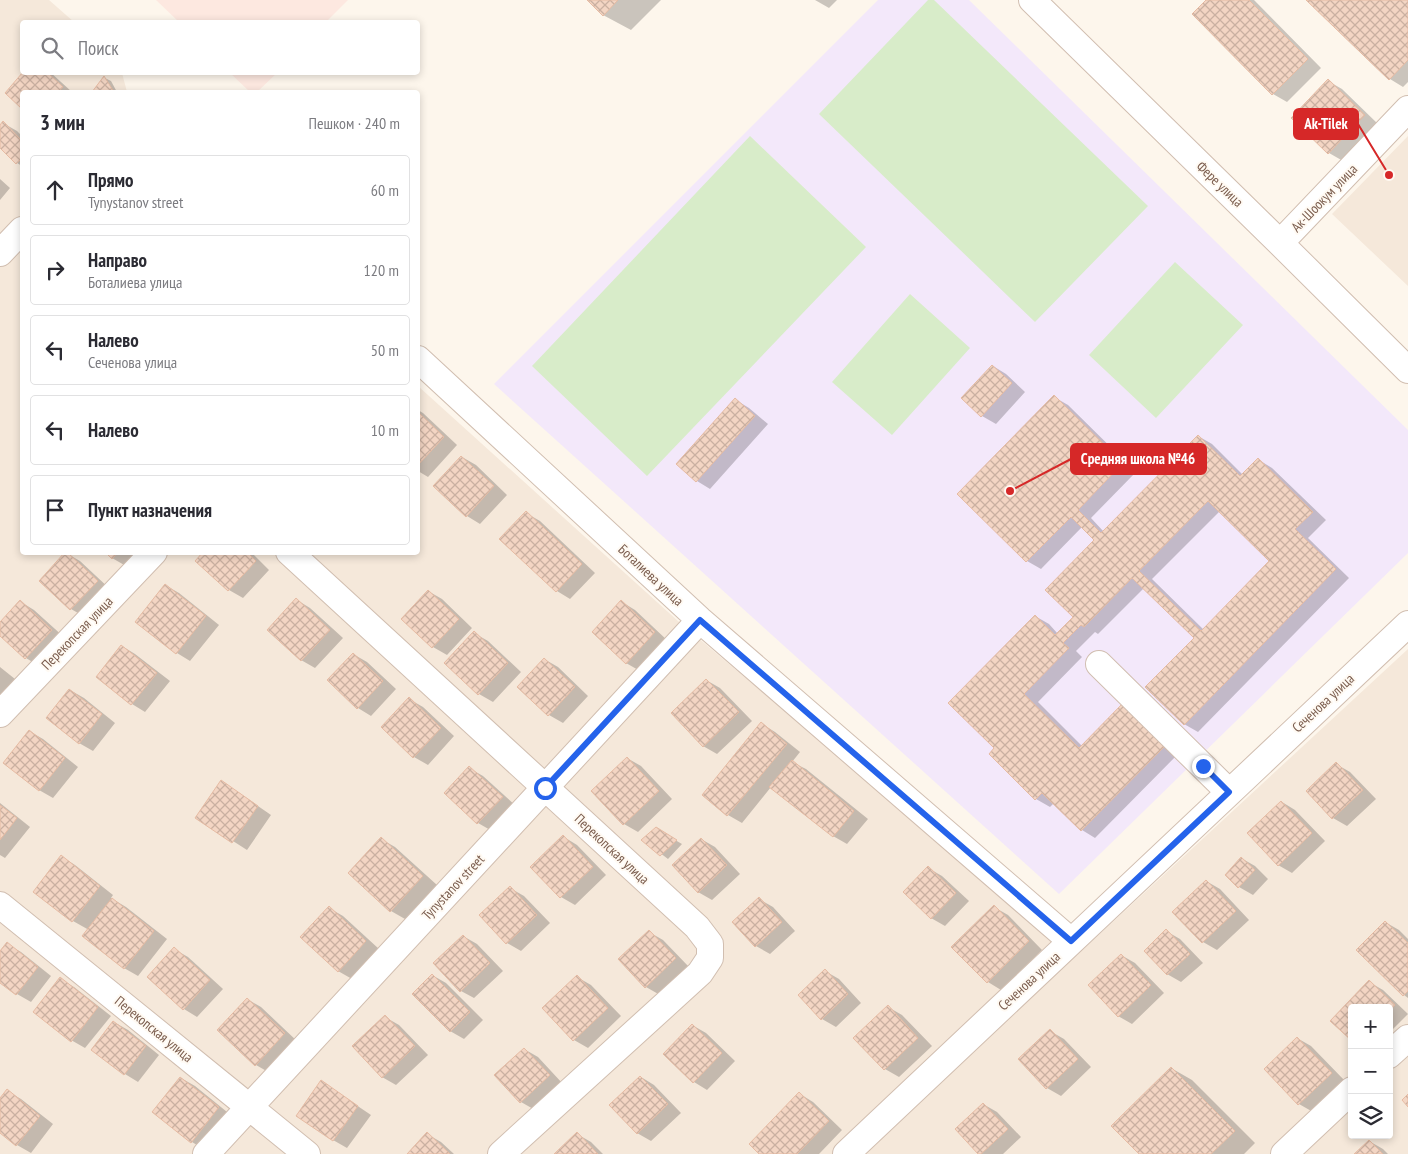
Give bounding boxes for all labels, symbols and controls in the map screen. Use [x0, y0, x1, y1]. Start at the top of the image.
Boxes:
search box [20, 20, 420, 75]
icon: search [38, 34, 66, 62]
text: Поиск [78, 36, 119, 60]
text: 3 мин [40, 109, 85, 136]
callout: Ak-Tilek [1294, 109, 1358, 139]
text: Пешком · 240 m [309, 113, 400, 133]
text: Ak-Tilek [1303, 114, 1349, 133]
street label: Фере улица [1193, 157, 1247, 211]
street label: Ак-Шоокум улица [1287, 160, 1361, 236]
text: Прямо [88, 168, 133, 192]
icon: ahead [41, 176, 69, 204]
text: 60 m [371, 180, 399, 200]
text: Tynystanov street [88, 192, 183, 212]
text: Направо [88, 248, 147, 272]
icon: right [41, 256, 69, 284]
text: 120 m [364, 260, 399, 280]
text: Боталиева улица [88, 272, 182, 292]
text: Налево [88, 328, 139, 352]
icon: left [41, 336, 69, 364]
text: 50 m [371, 340, 399, 360]
text: Сеченова улица [88, 352, 177, 372]
icon: left [41, 416, 69, 444]
text: Налево [88, 418, 139, 442]
text: 10 m [371, 420, 399, 440]
callout: Средняя школа №46 [1071, 444, 1206, 474]
text: Средняя школа №46 [1081, 449, 1195, 468]
icon: arrive [41, 496, 69, 524]
text: Пункт назначения [88, 498, 212, 522]
street label: Боталиева улица [615, 540, 687, 610]
street label: Перекопская улица [37, 592, 117, 674]
street label: Сеченова улица [1288, 670, 1358, 736]
route end [1192, 755, 1215, 778]
route start [534, 777, 557, 800]
street label: Перекопская улица [571, 810, 653, 888]
street label: Tynystanov street [418, 850, 488, 924]
street label: Сеченова улица [994, 948, 1064, 1014]
street label: Перекопская улица [111, 992, 197, 1066]
map controls [1348, 1004, 1393, 1139]
button: + [1348, 1004, 1393, 1049]
button: − [1348, 1049, 1393, 1094]
button: layers [1348, 1094, 1393, 1139]

